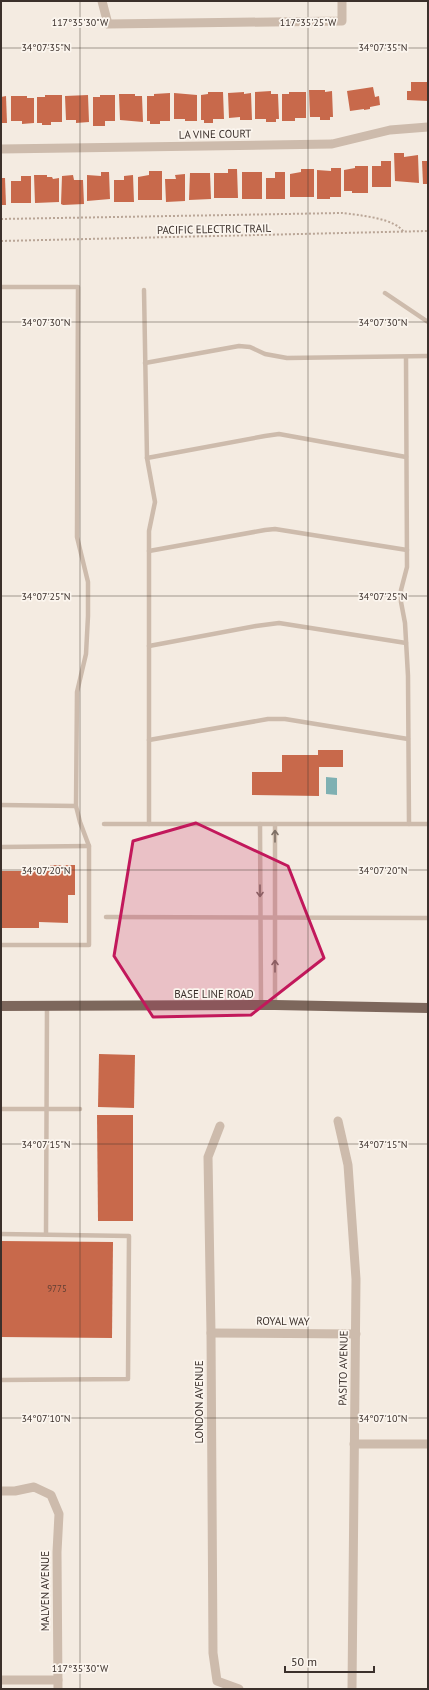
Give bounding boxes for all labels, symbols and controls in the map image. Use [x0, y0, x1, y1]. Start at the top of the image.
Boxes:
text: 117°35'30"W [52, 16, 109, 29]
text: 117°35'25"W [280, 16, 337, 29]
text: 34°07'35"N [21, 41, 71, 54]
text: 34°07'35"N [358, 41, 408, 54]
street label: LA VINE COURT [179, 126, 251, 142]
street label: PACIFIC ELECTRIC TRAIL [157, 221, 272, 237]
text: 34°07'30"N [21, 316, 71, 329]
text: 34°07'30"N [358, 316, 408, 329]
text: 34°07'25"N [21, 590, 71, 603]
text: 34°07'25"N [358, 590, 408, 603]
one-way arrow [271, 830, 279, 843]
text: 34°07'20"N [21, 864, 71, 877]
text: 34°07'20"N [358, 864, 408, 877]
one-way arrow [256, 884, 264, 897]
one-way arrow [271, 960, 279, 973]
street label: BASE LINE ROAD [174, 987, 254, 1001]
text: 34°07'15"N [21, 1138, 71, 1151]
text: 34°07'15"N [358, 1138, 408, 1151]
house number: 9775 [47, 1283, 67, 1294]
street label: ROYAL WAY [256, 1314, 311, 1328]
street label: PASITO AVENUE [335, 1330, 351, 1406]
street label: LONDON AVENUE [192, 1360, 206, 1444]
text: 34°07'10"N [21, 1412, 71, 1425]
text: 34°07'10"N [358, 1412, 408, 1425]
street label: MALVEN AVENUE [38, 1551, 52, 1631]
scale bar [285, 1648, 374, 1674]
text: 50 m [291, 1654, 317, 1669]
text: 117°35'30"W [52, 1662, 109, 1675]

